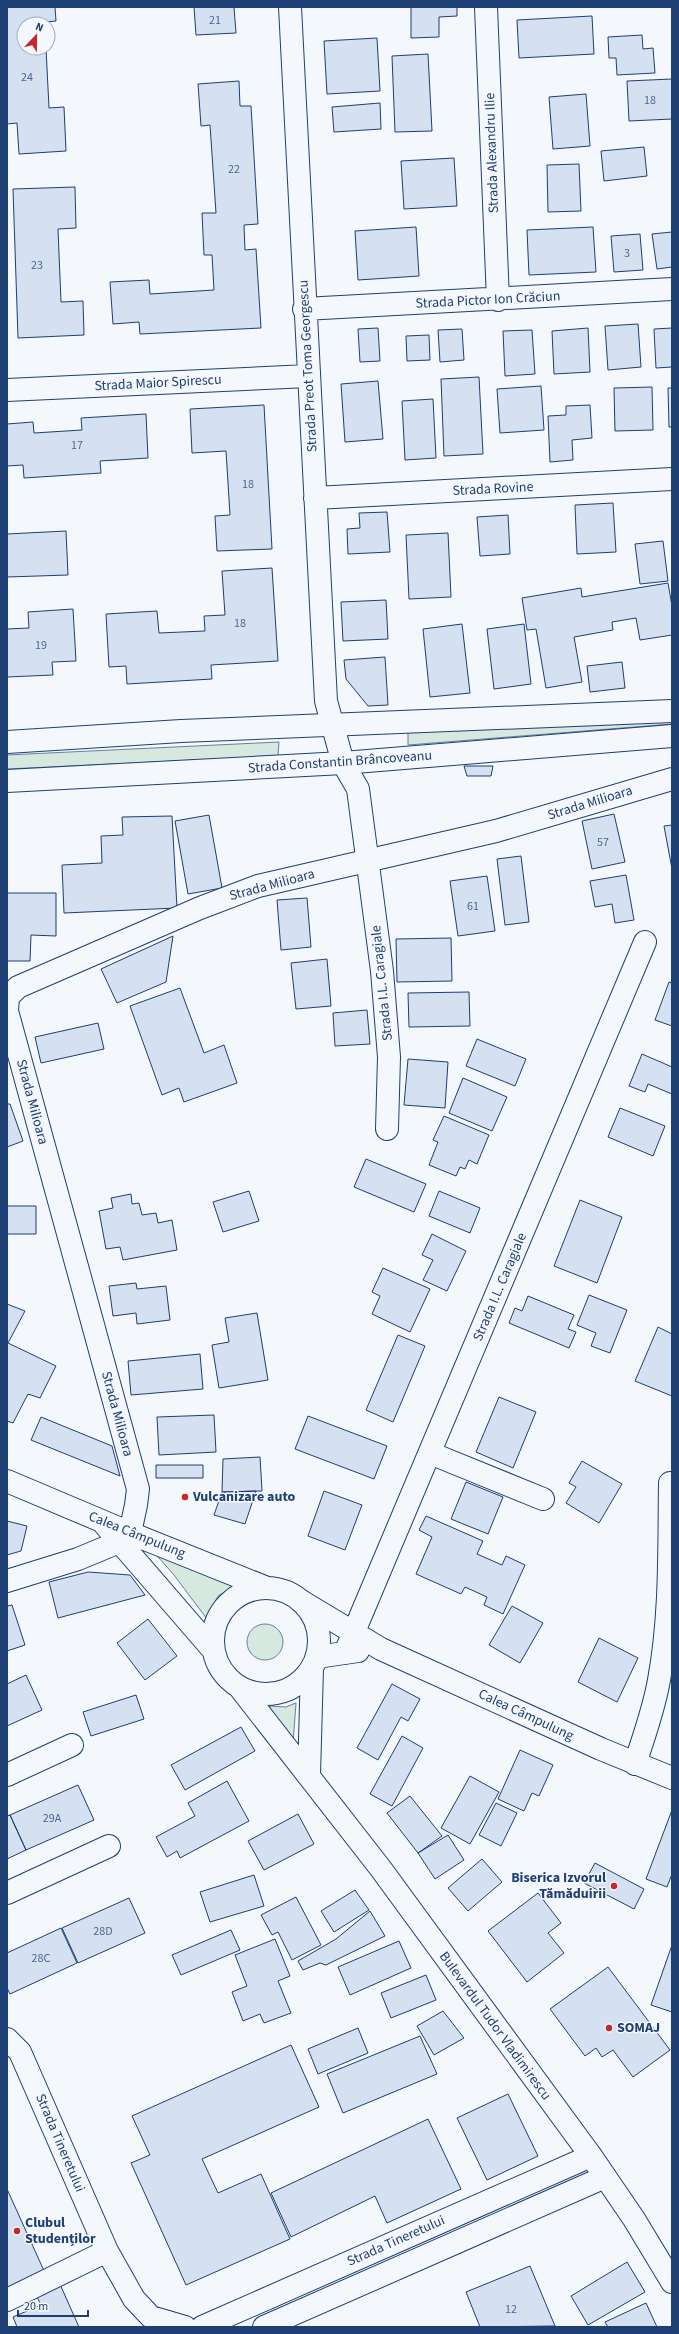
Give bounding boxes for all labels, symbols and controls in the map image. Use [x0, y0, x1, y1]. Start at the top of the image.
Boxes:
house number: 21 [209, 12, 221, 29]
north arrow [16, 16, 56, 56]
text: N [33, 19, 46, 36]
house number: 24 [21, 69, 33, 86]
street label: Strada Alexandru Ilie [480, 92, 504, 214]
house number: 18 [644, 92, 656, 109]
house number: 22 [228, 161, 240, 178]
house number: 3 [624, 245, 630, 262]
house number: 23 [31, 257, 43, 274]
street label: Strada Preot Toma Georgescu [293, 279, 323, 453]
street label: Strada Pictor Ion Crăciun [415, 286, 561, 314]
street label: Strada Maior Spirescu [94, 370, 222, 396]
house number: 17 [71, 437, 83, 454]
house number: 18 [242, 476, 254, 493]
street label: Strada Rovine [452, 477, 534, 501]
house number: 18 [234, 615, 246, 632]
house number: 19 [35, 637, 47, 654]
street label: Strada Constantin Brâncoveanu [247, 746, 433, 778]
street label: Strada Milioara [545, 781, 635, 825]
house number: 57 [597, 834, 609, 851]
street label: Strada Milioara [227, 864, 317, 906]
house number: 61 [467, 898, 479, 915]
street label: Strada I.L. Caragiale [366, 924, 398, 1042]
street label: Strada Milioara [11, 1057, 53, 1147]
street label: Strada I.L. Caragiale [468, 1230, 532, 1344]
street label: Strada Milioara [96, 1369, 138, 1459]
place label: Vulcanizare auto [192, 1487, 296, 1507]
marker: Vulcanizare auto [180, 1492, 190, 1502]
street label: Calea Câmpulung [85, 1506, 189, 1564]
street label: Calea Câmpulung [475, 1684, 577, 1746]
house number: 29A [43, 1810, 62, 1827]
place label: Biserica Izvorul Tămăduirii [511, 1868, 606, 1904]
marker: Biserica Izvorul Tămăduirii [609, 1881, 619, 1891]
house number: 28D [93, 1923, 113, 1940]
street label: Bulevardul Tudor Vladimirescu [434, 1948, 556, 2104]
house number: 28C [32, 1950, 51, 1967]
place label: SOMAJ [617, 2018, 660, 2038]
marker: SOMAJ [604, 2023, 614, 2033]
street label: Strada Tineretului [30, 2091, 90, 2195]
street label: Strada Tineretului [344, 2210, 448, 2272]
place label: Clubul Studenților [25, 2213, 96, 2249]
marker: Clubul Studenților [12, 2226, 22, 2236]
scale bar [18, 2292, 88, 2318]
text: 20 m [24, 2298, 48, 2315]
house number: 12 [505, 2301, 517, 2318]

